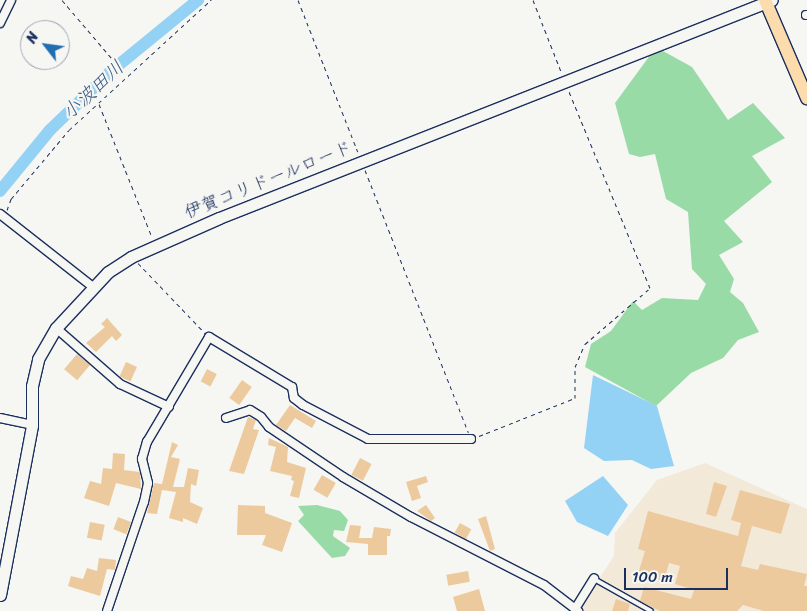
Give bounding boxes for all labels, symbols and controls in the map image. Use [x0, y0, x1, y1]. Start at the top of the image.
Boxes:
north arrow [20, 20, 70, 70]
text: N [19, 27, 46, 48]
water label: 小波田川 [57, 56, 129, 124]
street label: 伊賀コリドールロード [181, 136, 355, 224]
scale bar [627, 558, 731, 590]
text: 100 m [632, 564, 673, 590]

